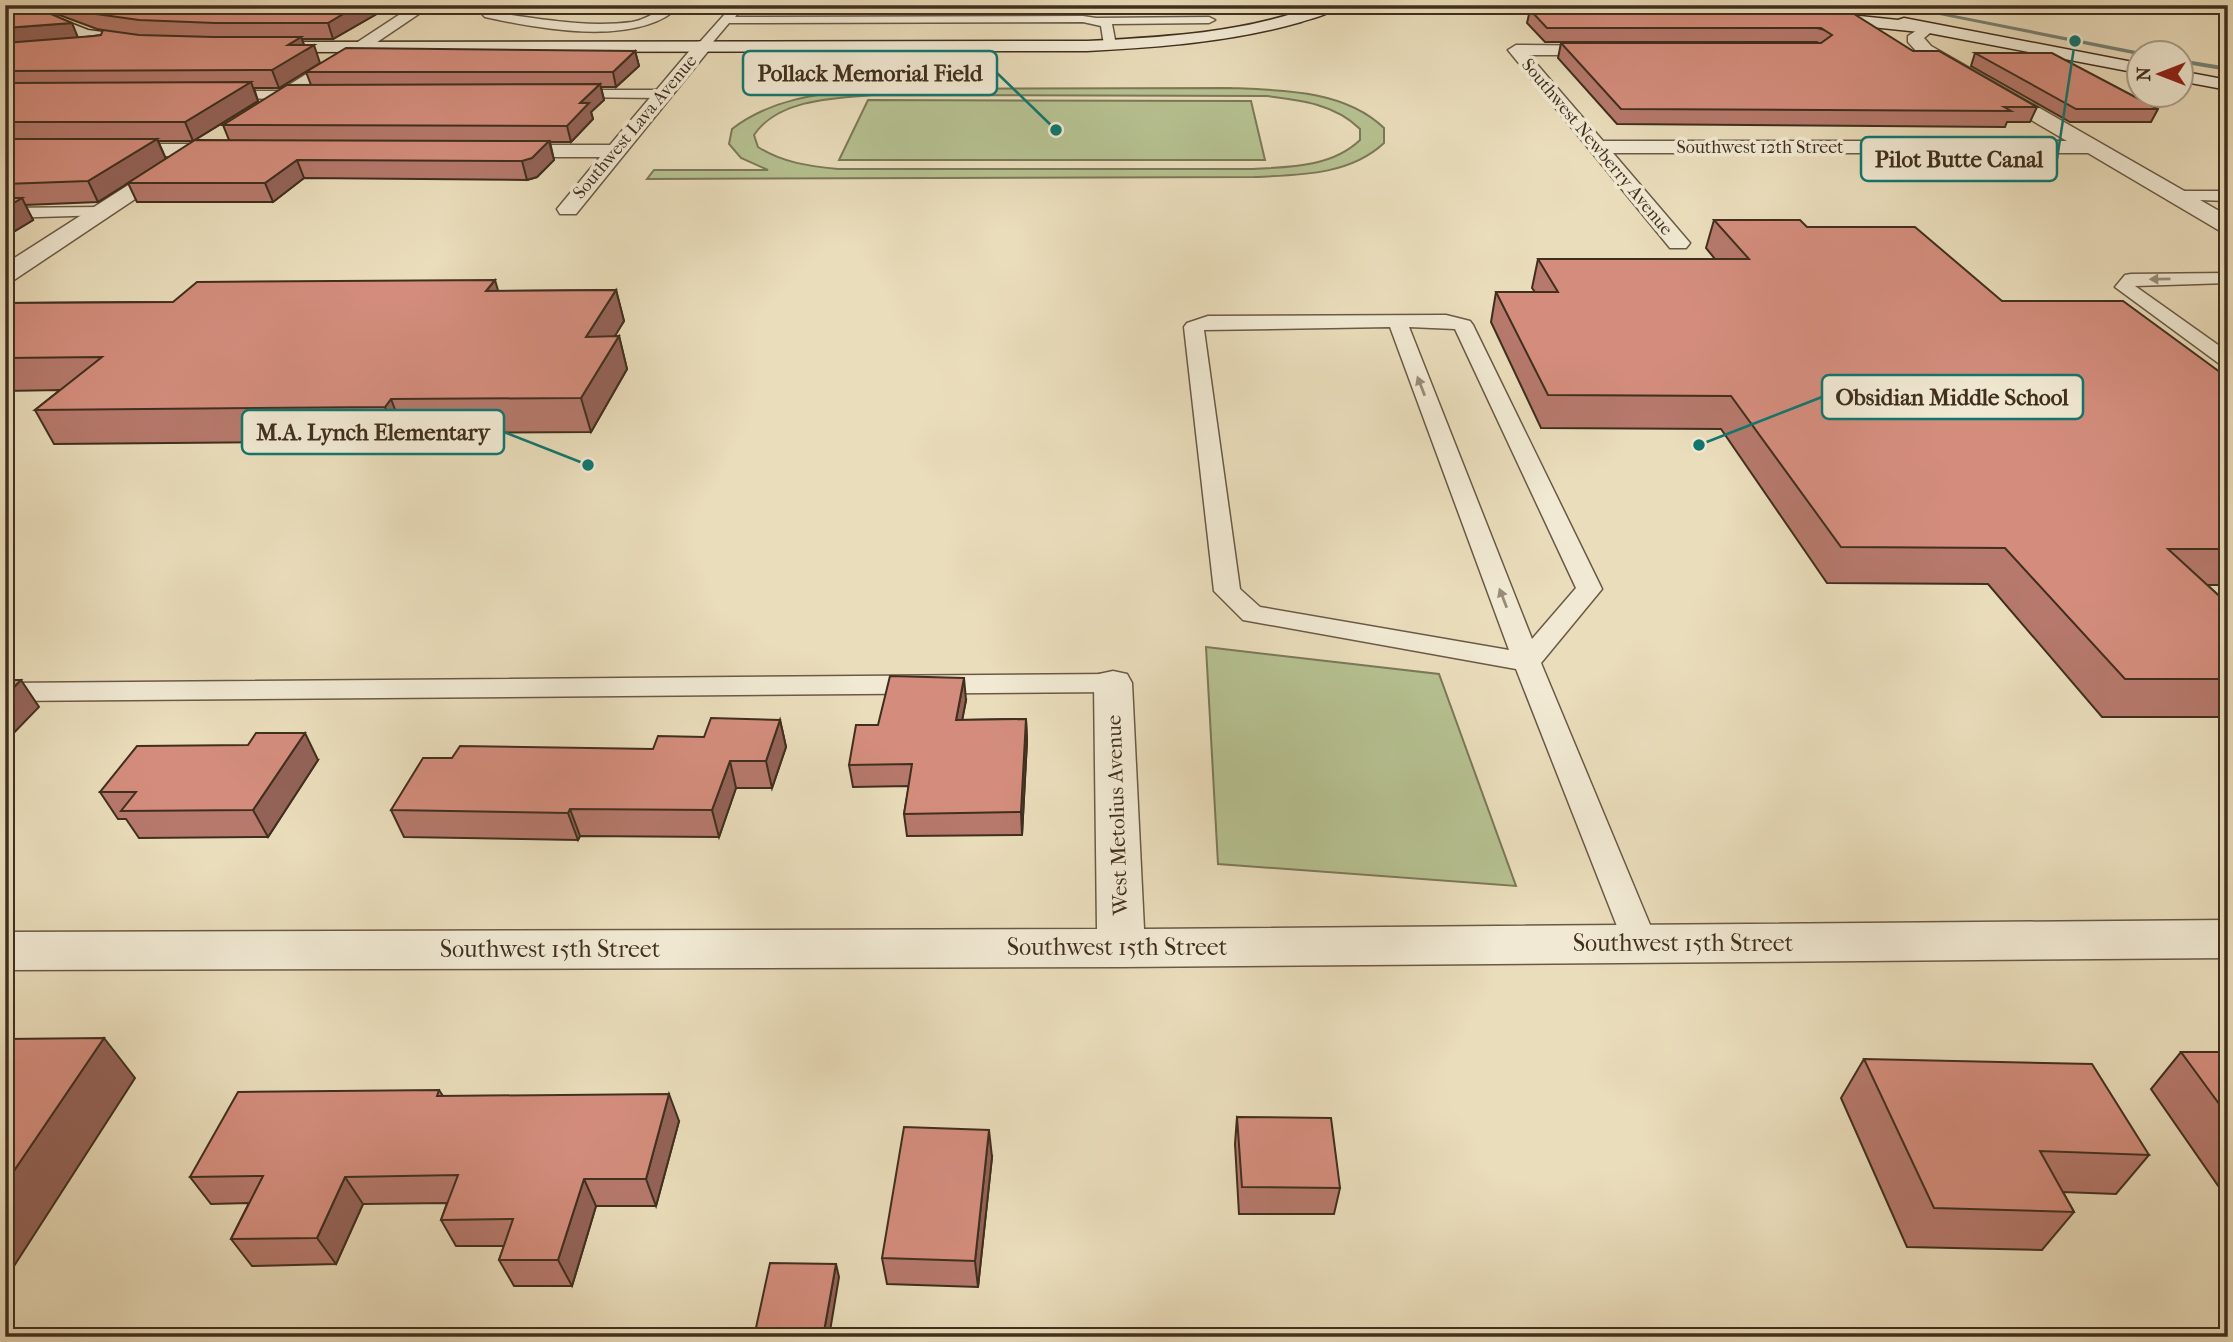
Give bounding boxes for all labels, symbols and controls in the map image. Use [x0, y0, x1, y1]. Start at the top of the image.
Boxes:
north arrow [2124, 38, 2194, 108]
street label: Southwest Lava Avenue [569, 51, 701, 203]
callout: Pollack Memorial Field [743, 51, 997, 95]
street label: Southwest Newberry Avenue [1517, 54, 1677, 240]
text: Pollack Memorial Field [757, 60, 984, 87]
text: N [2133, 66, 2155, 81]
street label: Southwest 12th Street [1676, 137, 1844, 158]
callout: Pilot Butte Canal [1861, 137, 2057, 181]
text: Pilot Butte Canal [1875, 146, 2044, 173]
one-way arrow [2148, 273, 2170, 285]
one-way arrow [1416, 375, 1427, 396]
callout: Obsidian Middle School [1822, 375, 2083, 419]
text: Obsidian Middle School [1835, 384, 2069, 411]
callout: M.A. Lynch Elementary [242, 410, 504, 454]
text: M.A. Lynch Elementary [256, 419, 491, 446]
one-way arrow [1497, 587, 1508, 608]
street label: West Metolius Avenue [1102, 714, 1133, 917]
street label: Southwest 15th Street [1573, 929, 1794, 957]
street label: Southwest 15th Street [1007, 933, 1228, 961]
street label: Southwest 15th Street [440, 935, 661, 963]

